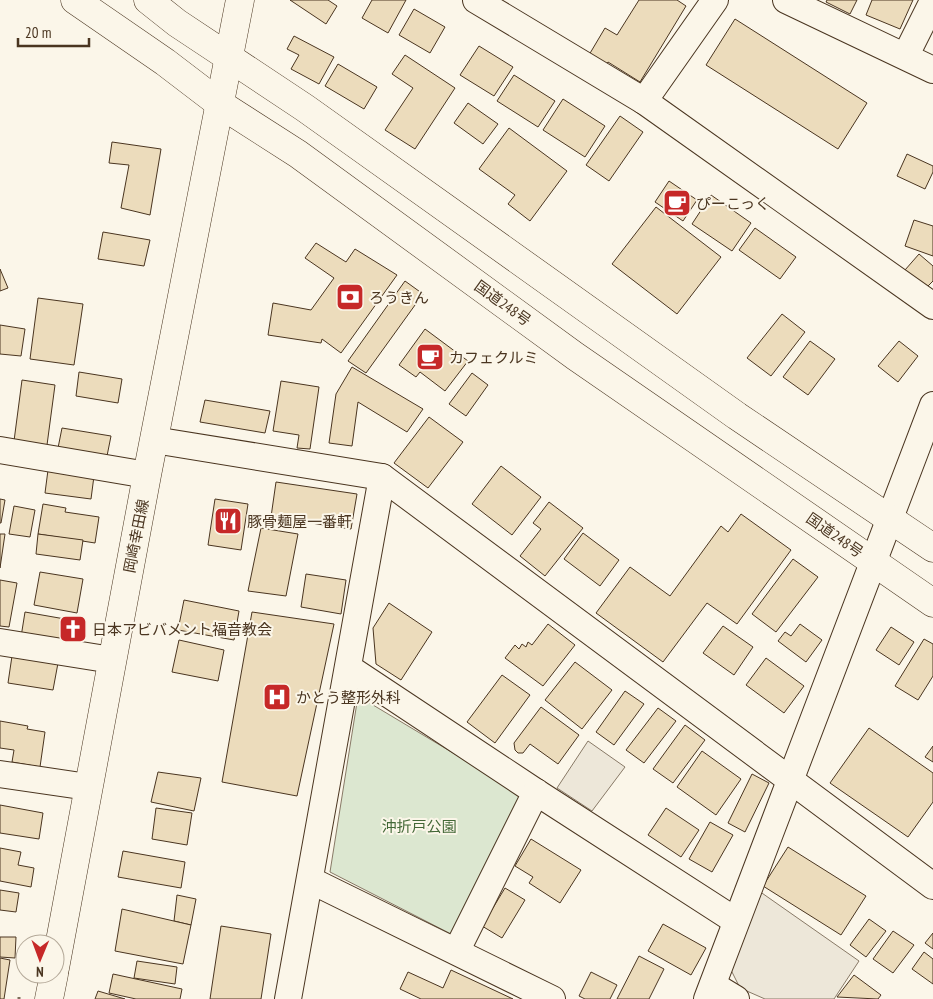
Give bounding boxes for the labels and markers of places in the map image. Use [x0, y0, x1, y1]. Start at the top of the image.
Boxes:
cafe icon: ぴーこっく [662, 188, 692, 218]
place label: ぴーこっく [696, 194, 770, 213]
bank icon: ろうきん [335, 282, 365, 312]
place label: ろうきん [369, 288, 429, 307]
cafe icon: カフェクルミ [415, 342, 445, 372]
place label: カフェクルミ [449, 348, 539, 367]
restaurant icon: 豚骨麺屋一番軒 [213, 506, 243, 536]
place label: 豚骨麺屋一番軒 [247, 512, 352, 531]
church icon: 日本アビバメント福音教会 [58, 614, 88, 644]
place label: 日本アビバメント福音教会 [92, 620, 272, 639]
hospital icon: かとう整形外科 [262, 682, 292, 712]
place label: かとう整形外科 [296, 688, 401, 707]

